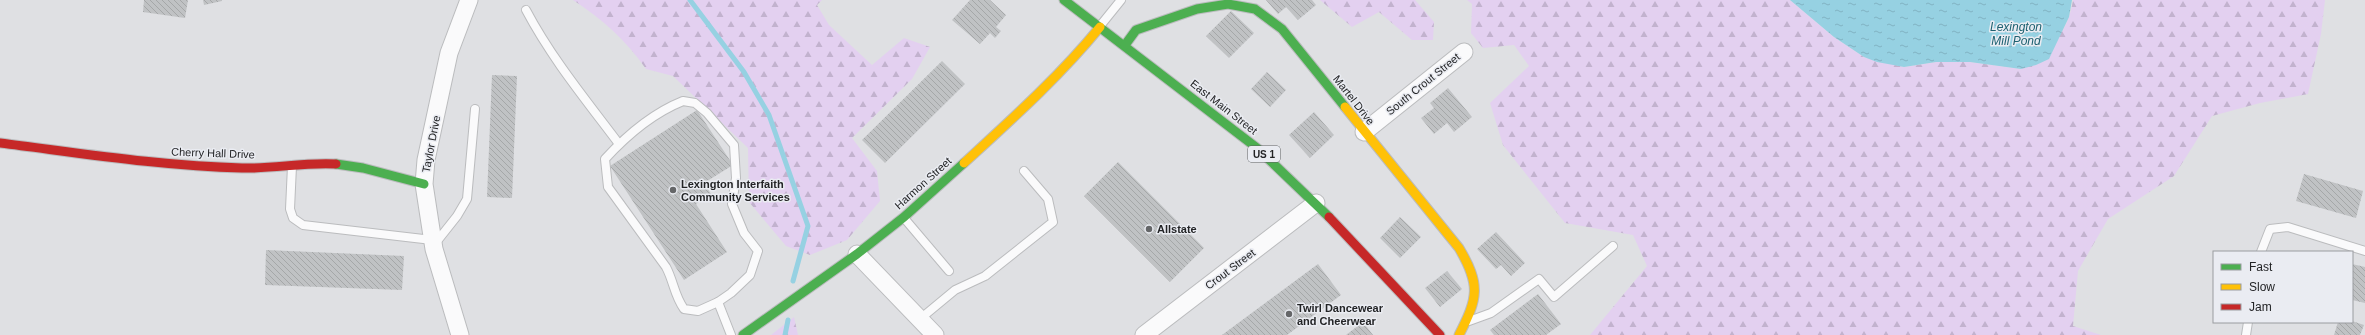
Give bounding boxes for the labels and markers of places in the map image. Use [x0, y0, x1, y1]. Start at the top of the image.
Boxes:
place label: Lexington Interfaith Community Services [681, 178, 790, 203]
marker: Lexington Interfaith Community Services [668, 185, 678, 195]
place label: Allstate [1157, 223, 1197, 235]
marker: Allstate [1144, 224, 1154, 234]
place label: Twirl Dancewear and Cheerwear [1297, 302, 1384, 327]
marker: Twirl Dancewear and Cheerwear [1284, 309, 1294, 319]

